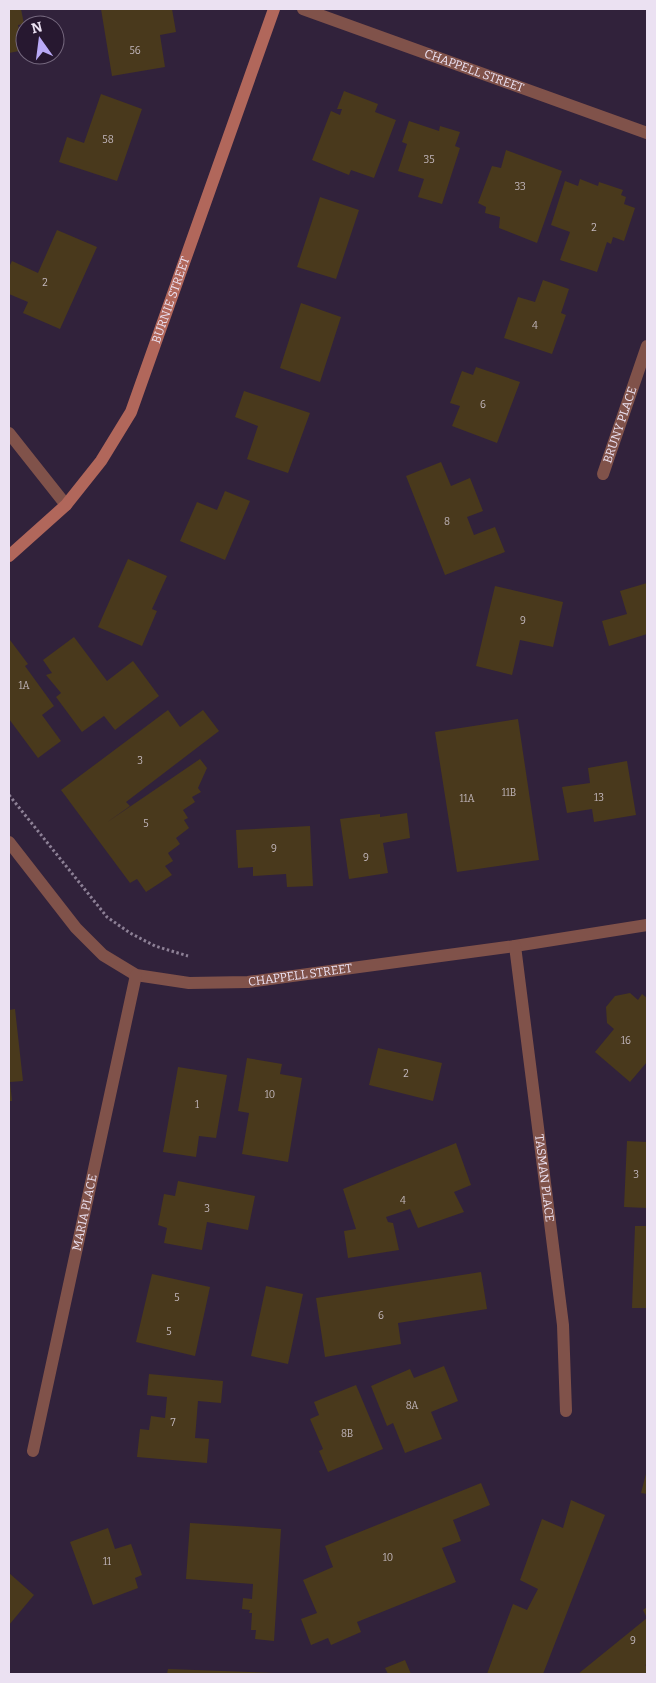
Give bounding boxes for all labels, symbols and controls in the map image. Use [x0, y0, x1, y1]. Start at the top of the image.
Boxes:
north arrow [15, 15, 65, 65]
text: N [30, 18, 44, 37]
house number: 56 [129, 45, 141, 57]
street label: CHAPPELL STREET [422, 46, 526, 95]
house number: 58 [102, 134, 114, 146]
house number: 35 [423, 154, 435, 166]
house number: 33 [514, 181, 526, 193]
house number: 2 [591, 222, 597, 234]
street label: BURNIE STREET [149, 255, 193, 345]
house number: 2 [42, 277, 48, 289]
house number: 4 [532, 320, 538, 332]
street label: BRUNY PLACE [600, 385, 640, 465]
house number: 6 [480, 399, 486, 411]
house number: 8 [444, 516, 450, 528]
house number: 9 [520, 615, 526, 627]
house number: 1A [18, 680, 30, 692]
house number: 3 [137, 755, 143, 767]
house number: 11B [502, 787, 516, 799]
house number: 13 [594, 792, 604, 804]
house number: 11A [459, 793, 476, 805]
house number: 5 [143, 818, 149, 830]
house number: 9 [271, 843, 277, 855]
house number: 9 [363, 852, 369, 864]
street label: CHAPPELL STREET [247, 961, 353, 989]
house number: 16 [621, 1035, 631, 1047]
house number: 2 [403, 1068, 409, 1080]
house number: 10 [265, 1089, 275, 1101]
house number: 1 [195, 1099, 199, 1111]
street label: TASMAN PLACE [532, 1133, 557, 1223]
house number: 3 [633, 1169, 639, 1181]
street label: MARIA PLACE [70, 1173, 100, 1252]
house number: 4 [400, 1195, 406, 1207]
house number: 3 [204, 1203, 210, 1215]
house number: 5 [174, 1292, 180, 1304]
house number: 6 [378, 1310, 384, 1322]
house number: 5 [166, 1326, 172, 1338]
house number: 8A [406, 1400, 419, 1412]
house number: 7 [170, 1417, 176, 1429]
house number: 8B [341, 1428, 353, 1440]
house number: 10 [383, 1552, 393, 1564]
house number: 11 [103, 1556, 111, 1568]
house number: 9 [630, 1635, 636, 1647]

